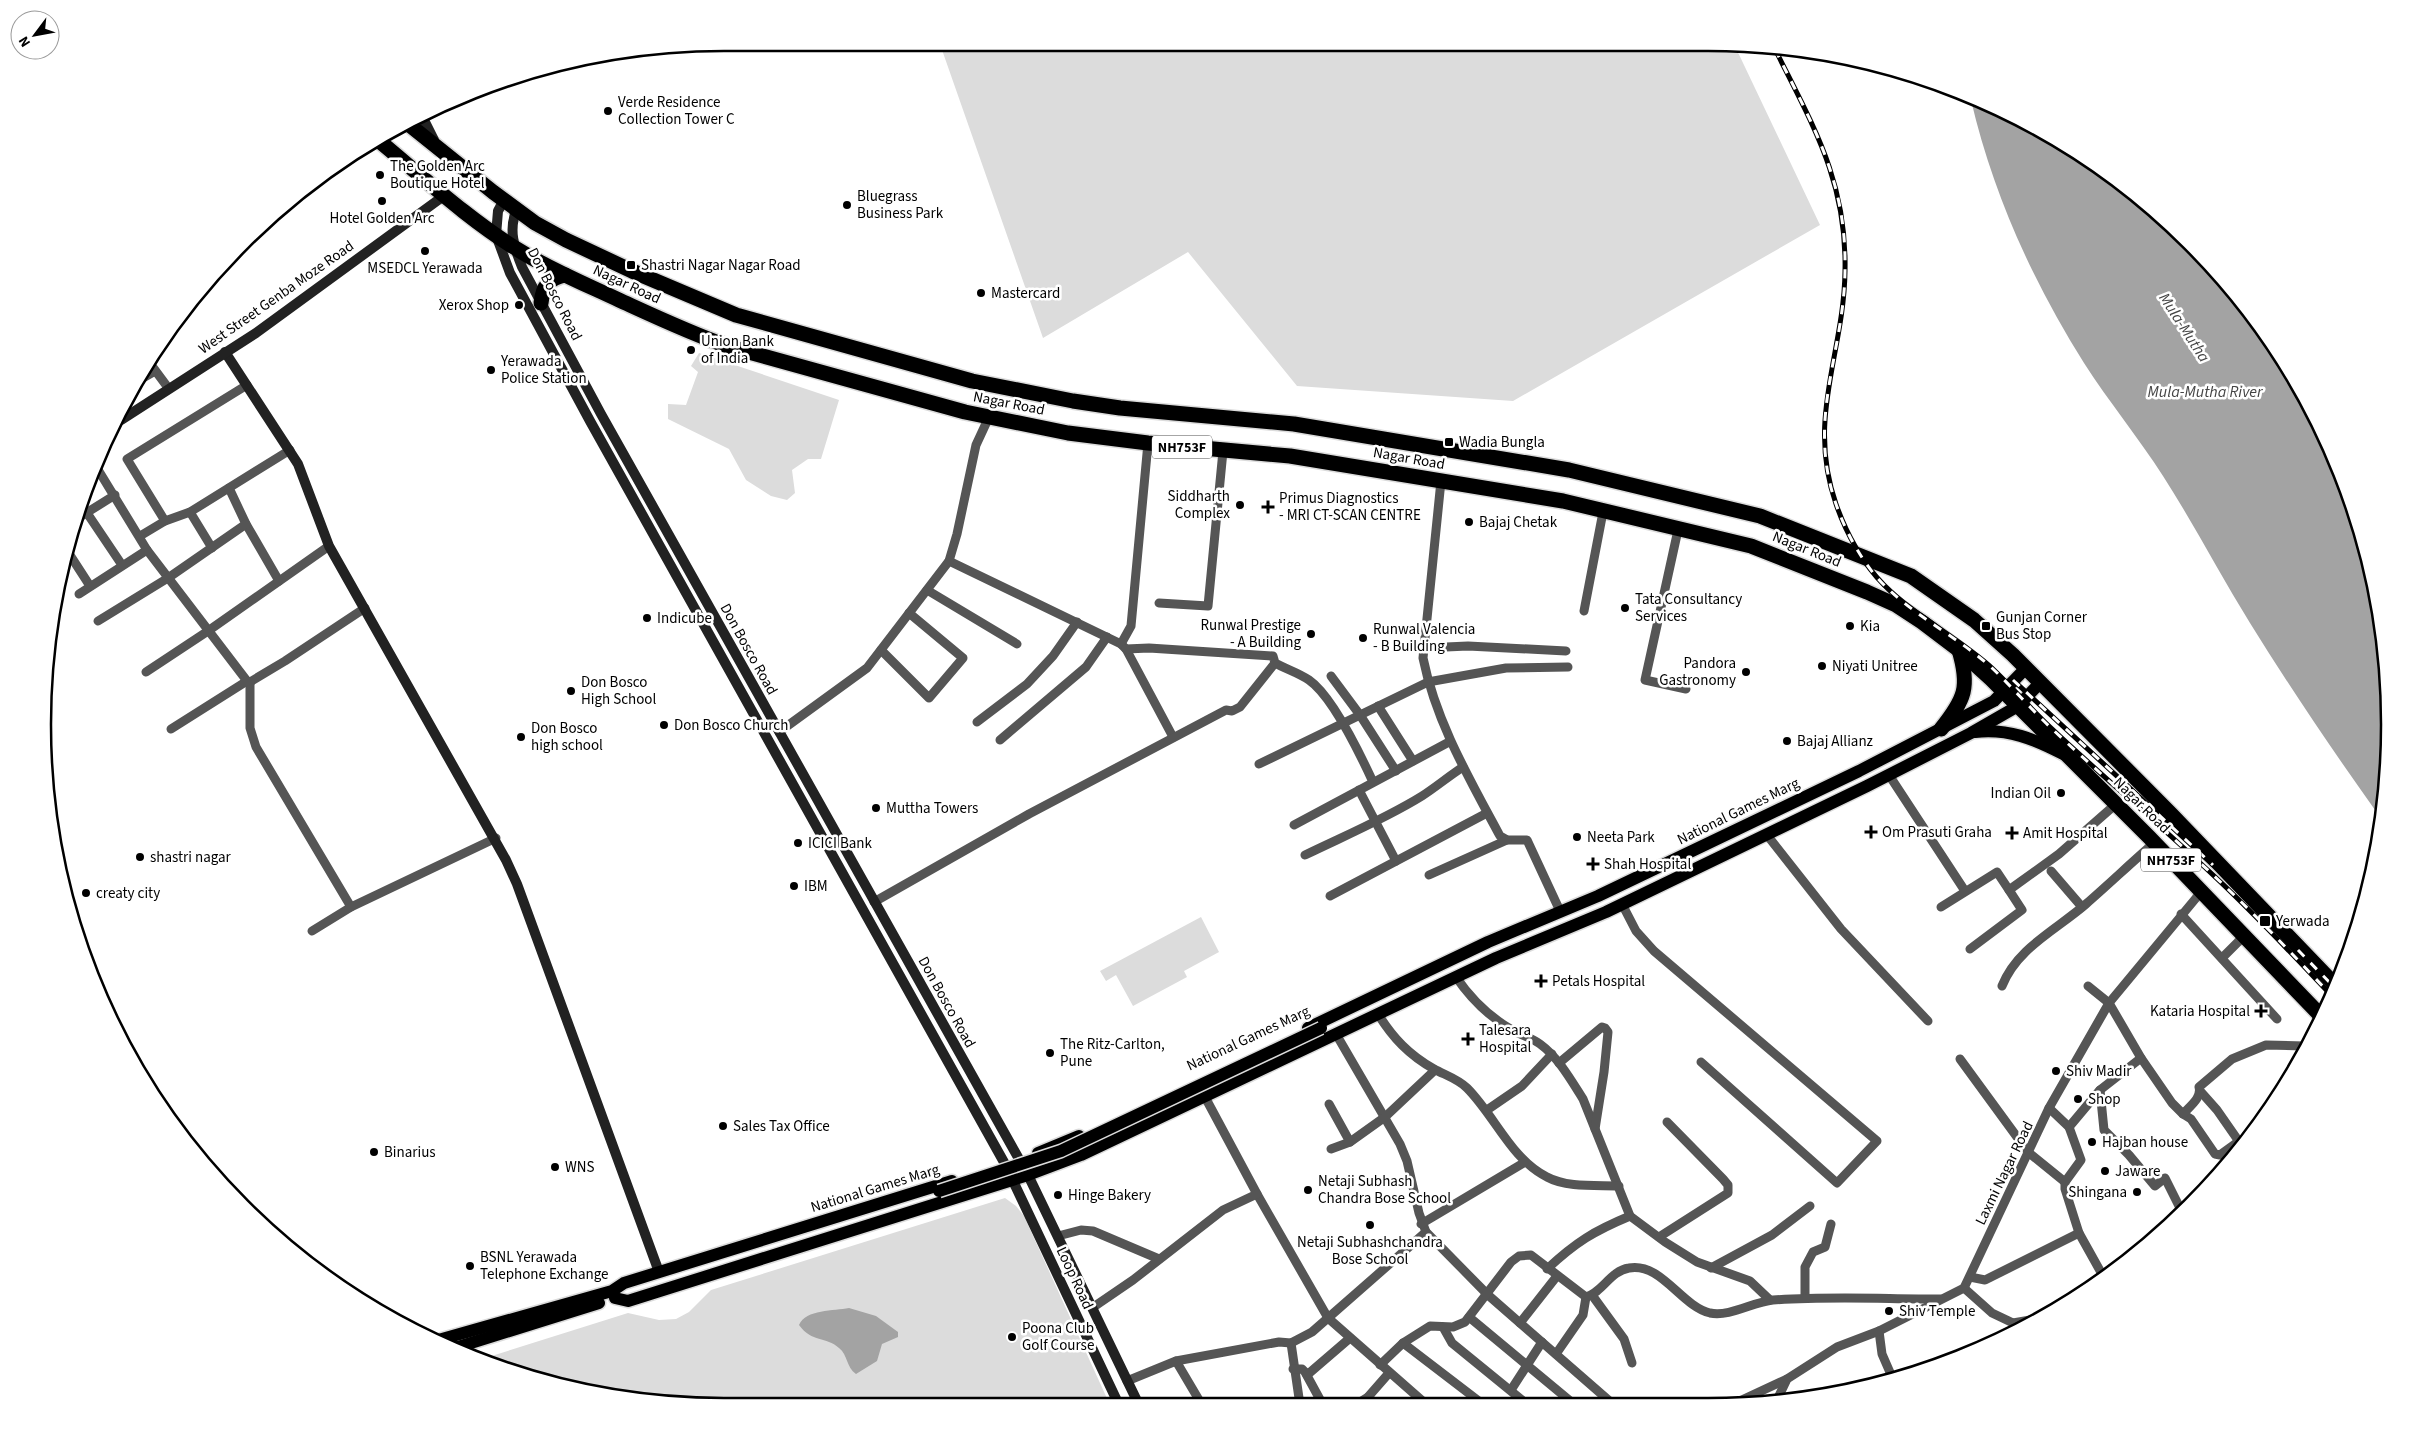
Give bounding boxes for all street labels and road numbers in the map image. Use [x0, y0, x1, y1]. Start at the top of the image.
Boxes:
street label: West Street Genba Moze Road [194, 236, 358, 359]
street label: Don Bosco Road [522, 244, 587, 344]
street label: Nagar Road [589, 260, 664, 309]
street label: Nagar Road [971, 386, 1047, 421]
road number: NH753F [1152, 436, 1212, 458]
street label: Nagar Road [1371, 442, 1446, 475]
street label: Nagar Road [1769, 526, 1844, 573]
street label: Don Bosco Road [715, 600, 782, 699]
street label: Nagar Road [2109, 772, 2175, 838]
street label: National Games Marg [1674, 773, 1803, 850]
road number: NH753F [2141, 848, 2201, 872]
street label: Don Bosco Road [913, 953, 980, 1052]
street label: National Games Marg [1183, 1001, 1314, 1076]
street label: Laxmi Nagar Road [1970, 1118, 2039, 1229]
street label: National Games Marg [808, 1159, 943, 1218]
street label: Loop Road [1051, 1243, 1098, 1313]

